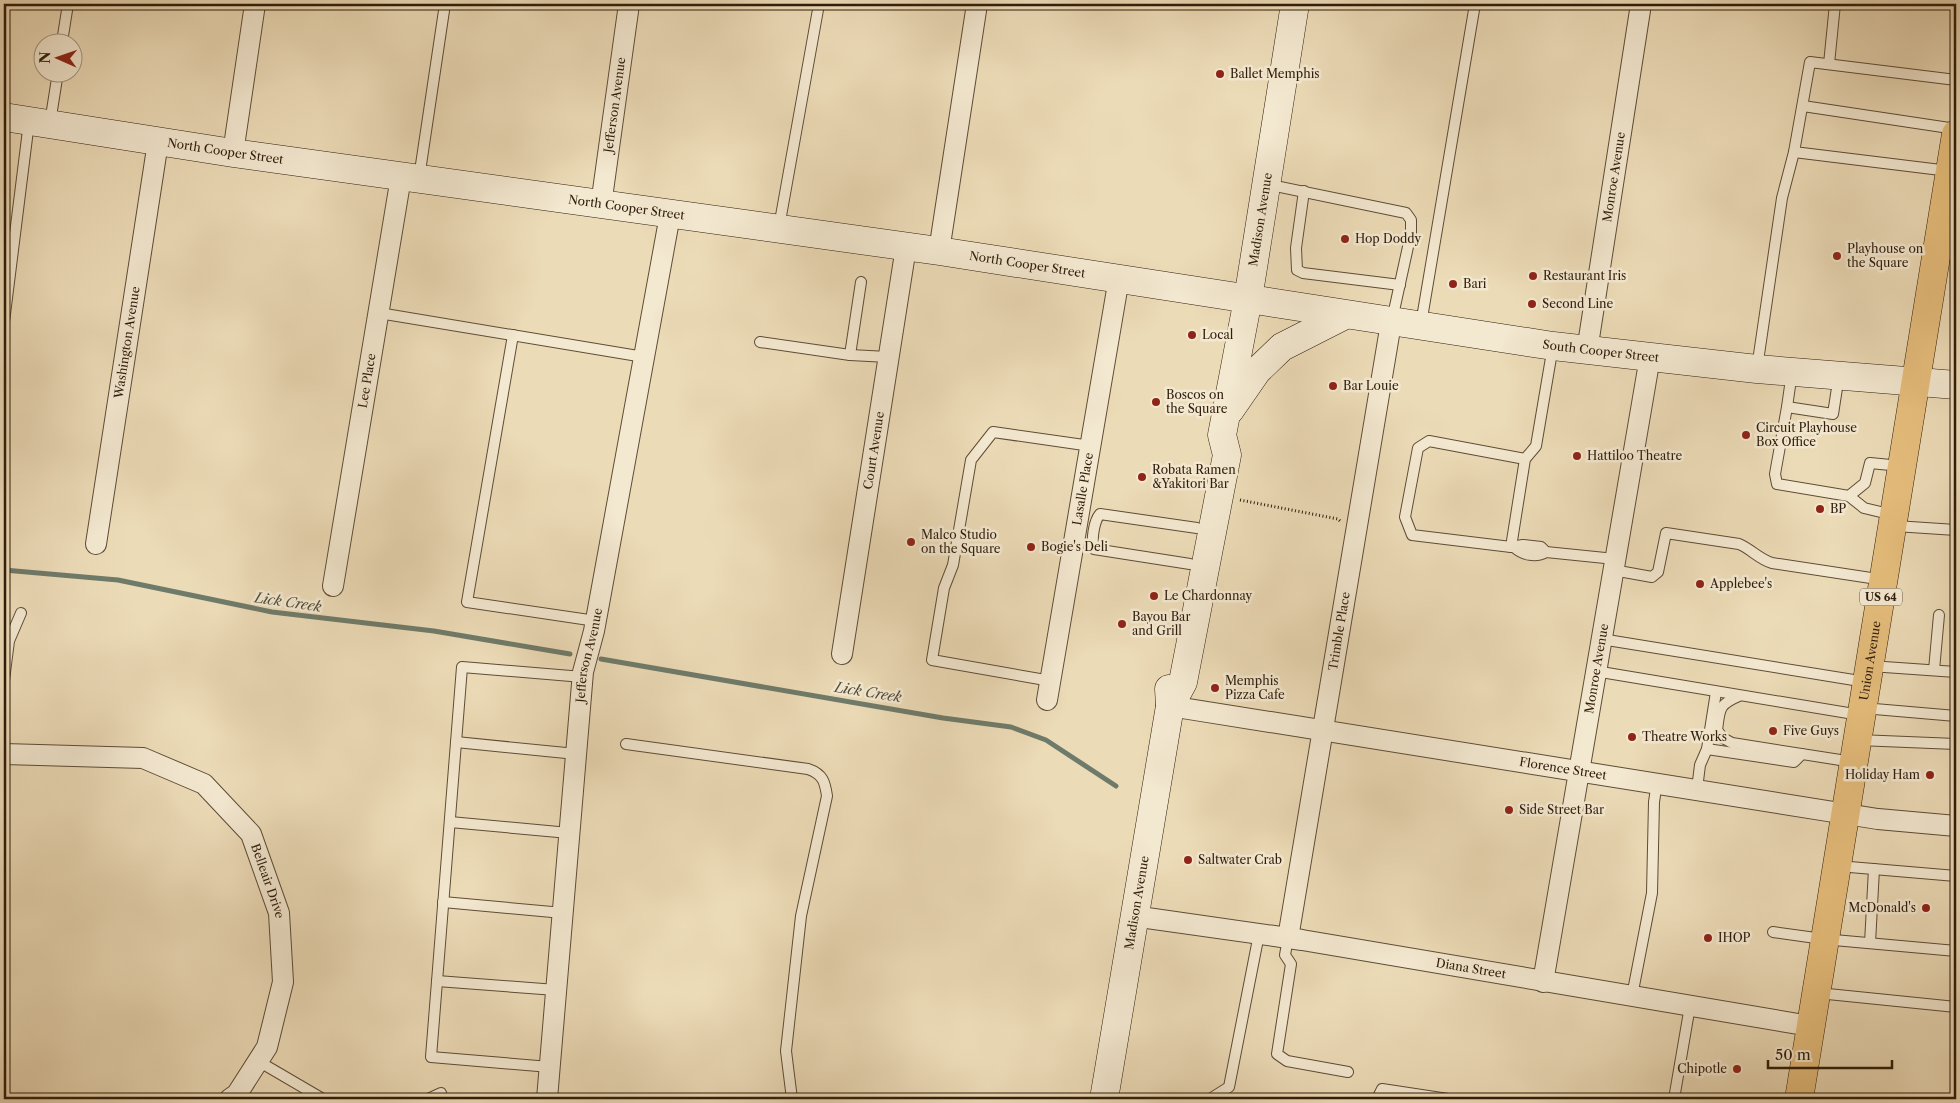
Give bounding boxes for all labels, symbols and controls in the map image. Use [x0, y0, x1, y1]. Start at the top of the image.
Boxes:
north arrow [32, 32, 82, 82]
text: N [36, 51, 54, 64]
street label: Jefferson Avenue [600, 56, 629, 156]
place label: Ballet Memphis [1230, 66, 1320, 81]
marker: Ballet Memphis [1214, 68, 1226, 80]
street label: Monroe Avenue [1599, 131, 1628, 223]
street label: North Cooper Street [166, 135, 285, 167]
street label: Madison Avenue [1245, 171, 1275, 268]
street label: North Cooper Street [567, 192, 686, 223]
place label: Hop Doddy [1355, 231, 1422, 246]
marker: Hop Doddy [1339, 233, 1351, 245]
place label: Playhouse on the Square [1847, 241, 1924, 270]
street label: North Cooper Street [968, 248, 1087, 281]
marker: Playhouse on the Square [1831, 250, 1843, 262]
place label: Restaurant Iris [1543, 268, 1626, 283]
marker: Restaurant Iris [1527, 270, 1539, 282]
place label: Bari [1463, 276, 1487, 291]
marker: Bari [1447, 278, 1459, 290]
street label: Washington Avenue [110, 285, 143, 400]
place label: Second Line [1542, 296, 1614, 311]
marker: Second Line [1526, 298, 1538, 310]
place label: Local [1202, 327, 1234, 342]
marker: Local [1186, 329, 1198, 341]
street label: South Cooper Street [1542, 336, 1661, 365]
street label: Lee Place [355, 352, 379, 409]
place label: Bar Louie [1343, 378, 1399, 393]
marker: Bar Louie [1327, 380, 1339, 392]
place label: Boscos on the Square [1166, 387, 1228, 416]
marker: Boscos on the Square [1150, 396, 1162, 408]
street label: Court Avenue [860, 410, 887, 491]
place label: Circuit Playhouse Box Office [1756, 420, 1857, 449]
marker: Circuit Playhouse Box Office [1740, 429, 1752, 441]
place label: Hattiloo Theatre [1587, 448, 1683, 463]
marker: Hattiloo Theatre [1571, 450, 1583, 462]
street label: Lasalle Place [1069, 451, 1096, 527]
place label: Robata Ramen &Yakitori Bar [1152, 462, 1236, 491]
marker: Robata Ramen &Yakitori Bar [1136, 471, 1148, 483]
place label: BP [1830, 501, 1846, 516]
marker: BP [1814, 503, 1826, 515]
place label: Malco Studio on the Square [921, 527, 1001, 556]
marker: Malco Studio on the Square [905, 536, 917, 548]
place label: Bogie's Deli [1041, 539, 1108, 554]
marker: Bogie's Deli [1025, 541, 1037, 553]
place label: Applebee's [1709, 576, 1772, 591]
marker: Applebee's [1694, 578, 1706, 590]
water label: Lick Creek [252, 588, 323, 616]
place label: Le Chardonnay [1164, 588, 1252, 603]
road number: US 64 [1860, 588, 1902, 606]
marker: Le Chardonnay [1148, 590, 1160, 602]
street label: Trimble Place [1325, 590, 1353, 672]
street label: Jefferson Avenue [572, 606, 605, 705]
place label: Bayou Bar and Grill [1132, 609, 1190, 638]
marker: Bayou Bar and Grill [1116, 618, 1128, 630]
street label: Union Avenue [1856, 620, 1884, 702]
street label: Monroe Avenue [1581, 622, 1611, 715]
place label: Memphis Pizza Cafe [1225, 673, 1285, 702]
water label: Lick Creek [832, 678, 903, 706]
marker: Memphis Pizza Cafe [1209, 682, 1221, 694]
place label: Five Guys [1783, 723, 1839, 738]
marker: Five Guys [1767, 725, 1779, 737]
place label: Theatre Works [1642, 729, 1727, 744]
marker: Theatre Works [1626, 731, 1638, 743]
street label: Florence Street [1518, 754, 1609, 783]
place label: Holiday Ham [1845, 767, 1920, 782]
marker: Holiday Ham [1924, 769, 1936, 781]
place label: Side Street Bar [1519, 802, 1604, 817]
marker: Side Street Bar [1503, 804, 1515, 816]
street label: Belleair Drive [248, 842, 287, 919]
place label: Saltwater Crab [1198, 852, 1282, 867]
street label: Madison Avenue [1121, 854, 1152, 951]
marker: Saltwater Crab [1182, 854, 1194, 866]
place label: McDonald's [1848, 900, 1916, 915]
marker: McDonald's [1920, 902, 1932, 914]
place label: IHOP [1718, 930, 1751, 945]
marker: IHOP [1702, 932, 1714, 944]
street label: Diana Street [1435, 955, 1508, 982]
scale bar [1768, 1038, 1891, 1070]
text: 50 m [1775, 1045, 1811, 1064]
place label: Chipotle [1677, 1061, 1727, 1076]
marker: Chipotle [1731, 1063, 1743, 1075]

